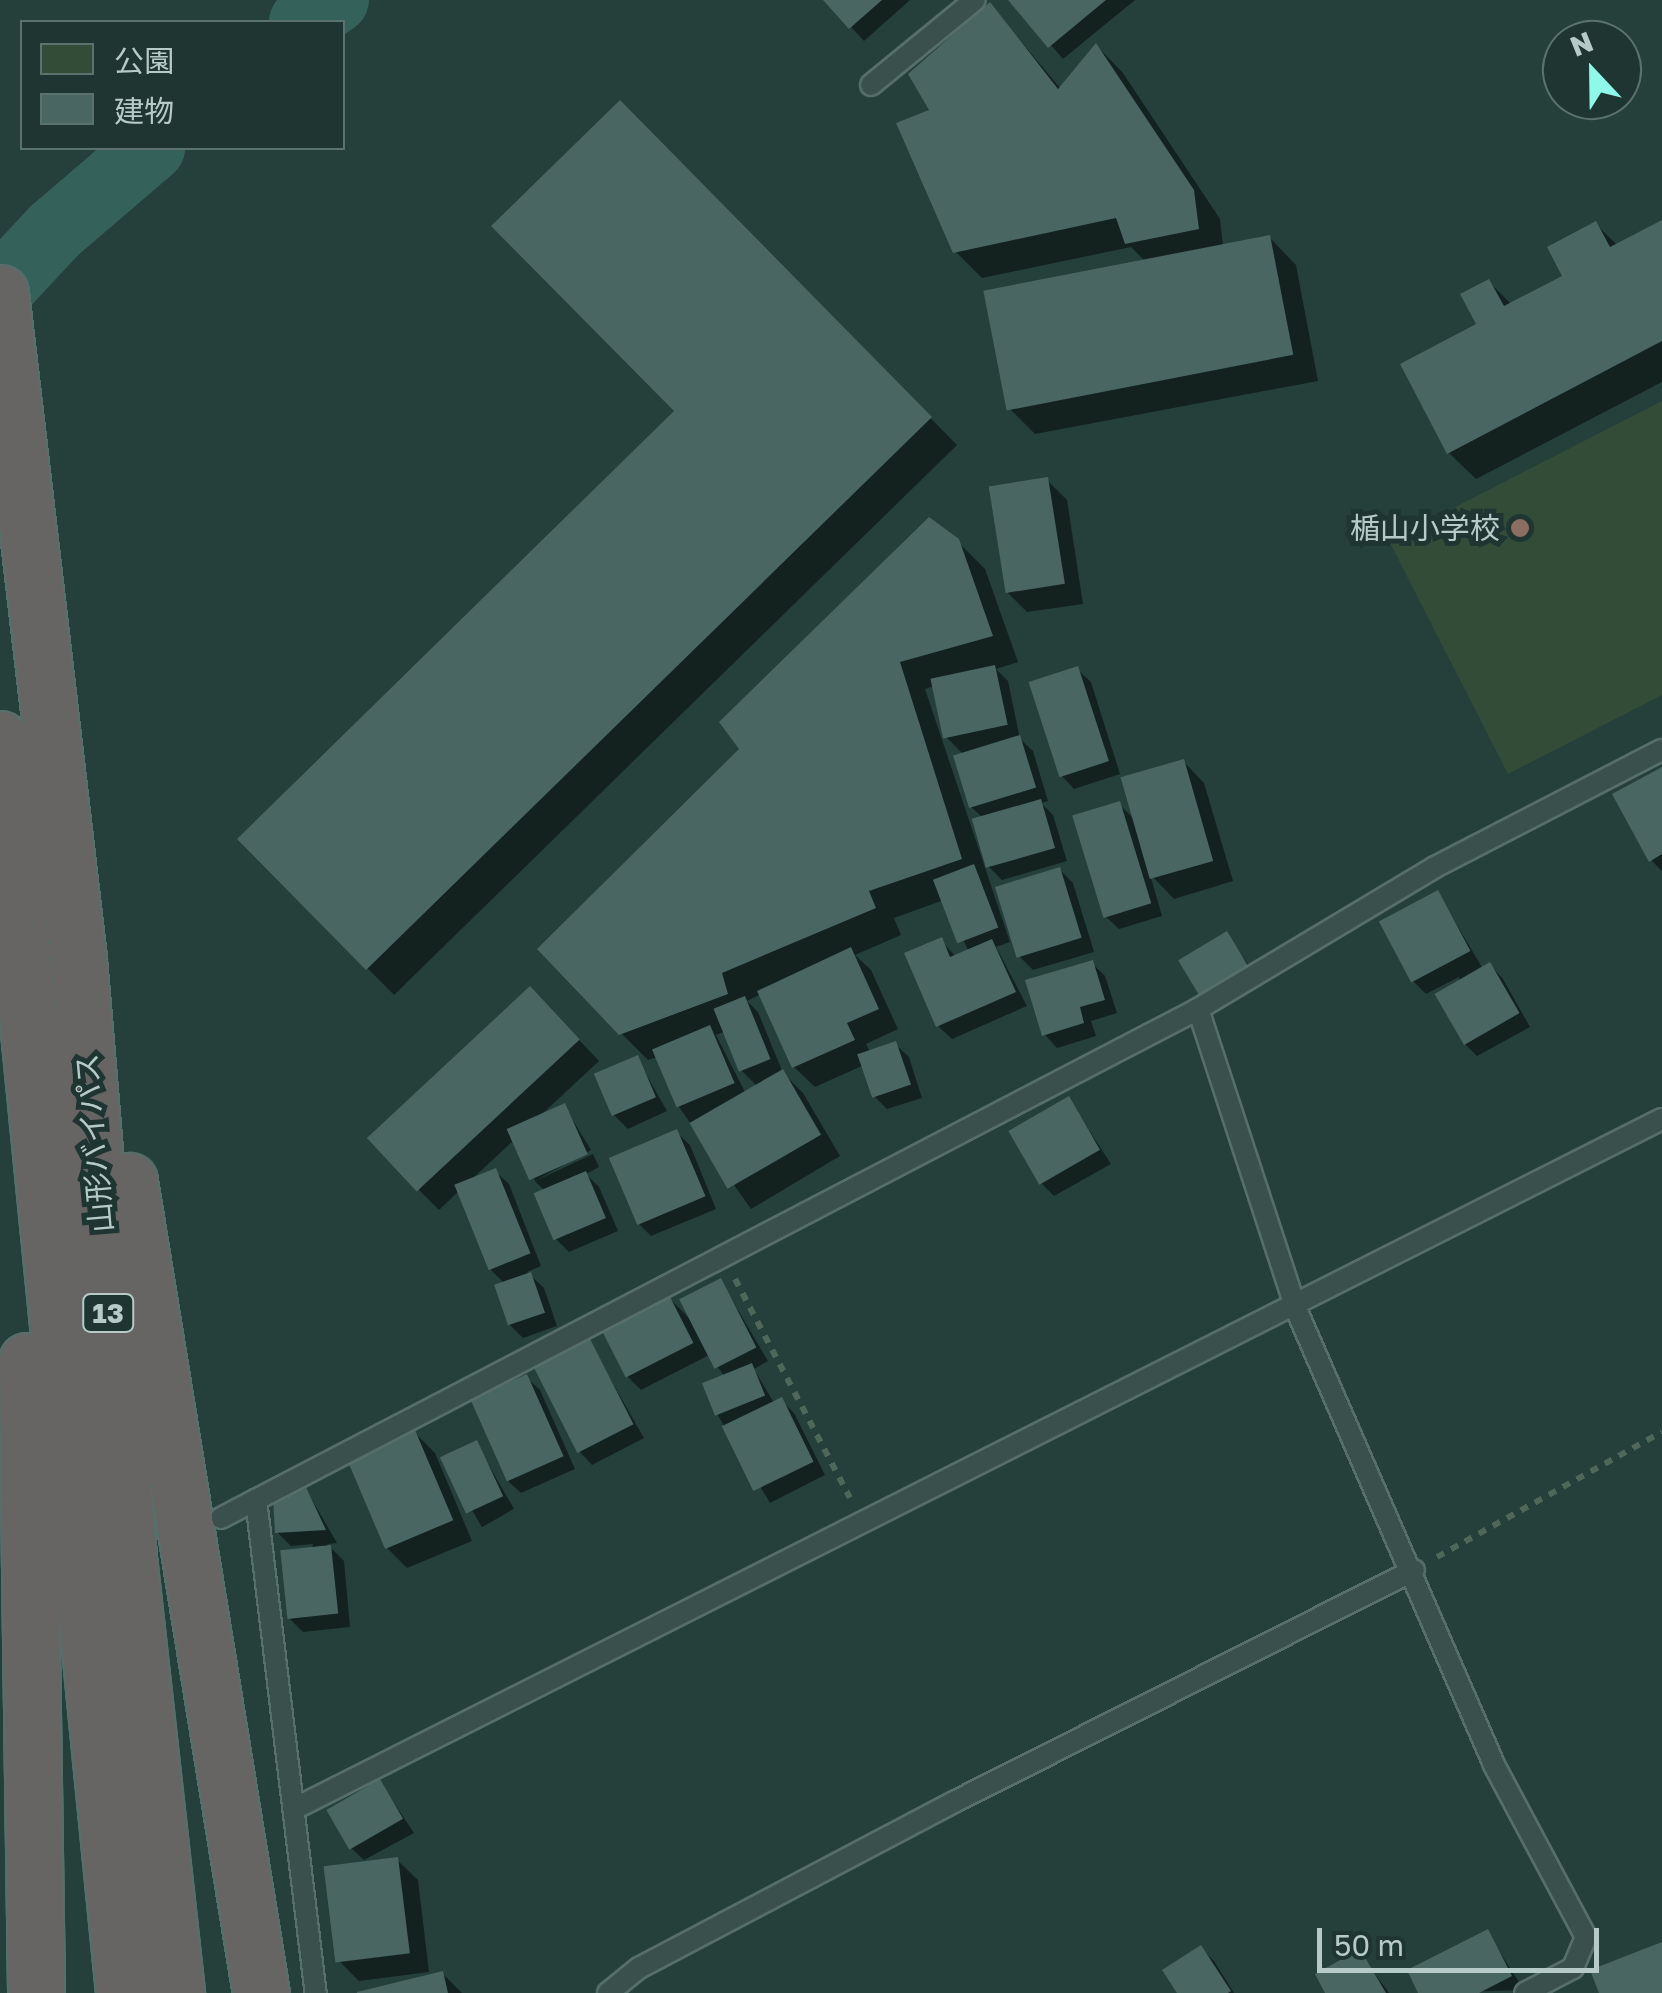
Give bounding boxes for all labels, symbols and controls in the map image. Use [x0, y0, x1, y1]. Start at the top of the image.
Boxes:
legend [20, 20, 345, 150]
north arrow [1542, 20, 1642, 120]
text: N [1565, 24, 1597, 63]
text: 公園 [114, 43, 174, 79]
text: 建物 [114, 93, 174, 129]
place label: 楯山小学校 [1350, 510, 1500, 546]
marker: 楯山小学校 [1509, 517, 1531, 539]
street label: 山形バイパス [68, 1052, 120, 1234]
road number: 13 [80, 1290, 136, 1336]
scale bar [1322, 1908, 1604, 1970]
text: 50 m [1334, 1927, 1404, 1963]

